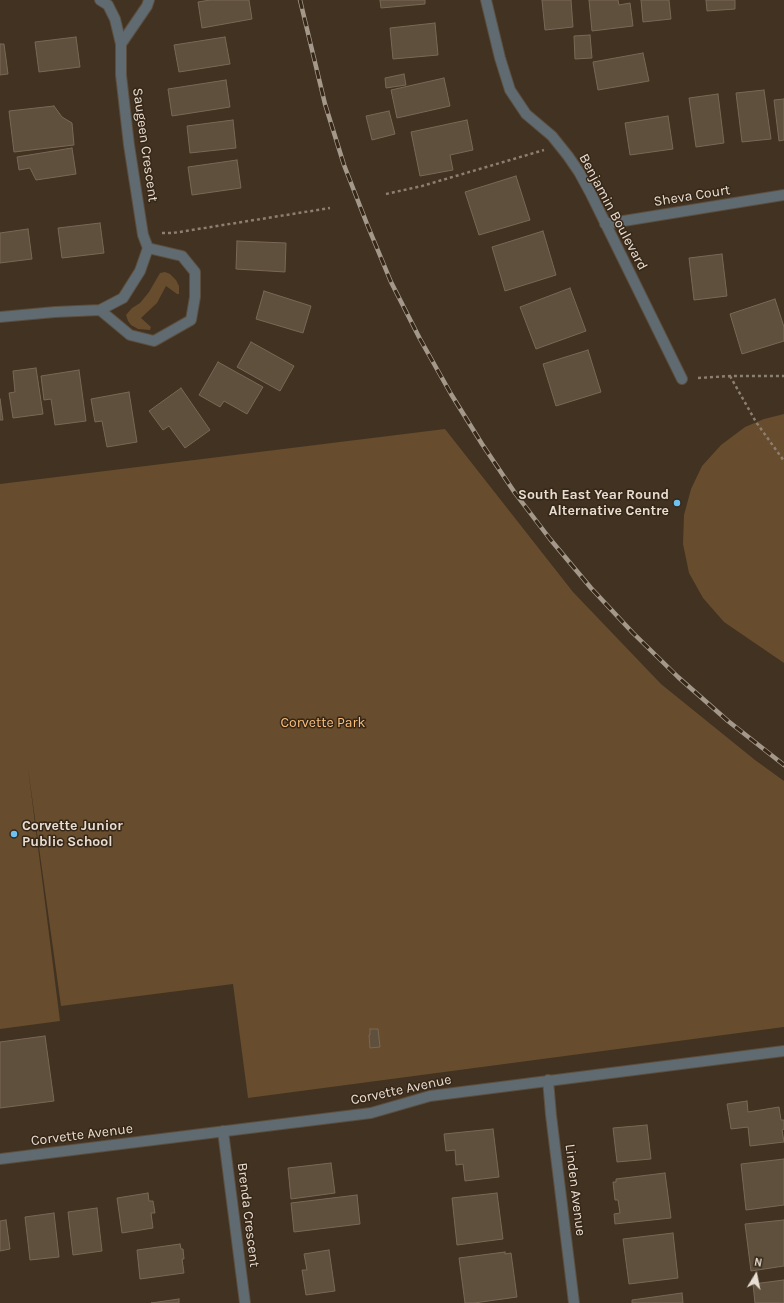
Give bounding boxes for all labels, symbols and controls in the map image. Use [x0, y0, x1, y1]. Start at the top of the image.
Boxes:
street label: Saugeen Crescent [129, 87, 161, 203]
street label: Benjamin Boulevard [575, 151, 651, 273]
street label: Sheva Court [653, 182, 731, 210]
place label: South East Year Round Alternative Centre [518, 487, 669, 520]
marker: South East Year Round Alternative Centre [672, 498, 682, 508]
park label: Corvette Park [281, 715, 365, 731]
place label: Corvette Junior Public School [22, 818, 123, 850]
marker: Corvette Junior Public School [9, 829, 19, 839]
street label: Corvette Avenue [349, 1071, 453, 1109]
street label: Corvette Avenue [30, 1120, 134, 1150]
street label: Linden Avenue [561, 1143, 589, 1237]
street label: Brenda Crescent [233, 1162, 263, 1268]
north arrow [736, 1255, 776, 1295]
text: N [753, 1256, 763, 1270]

